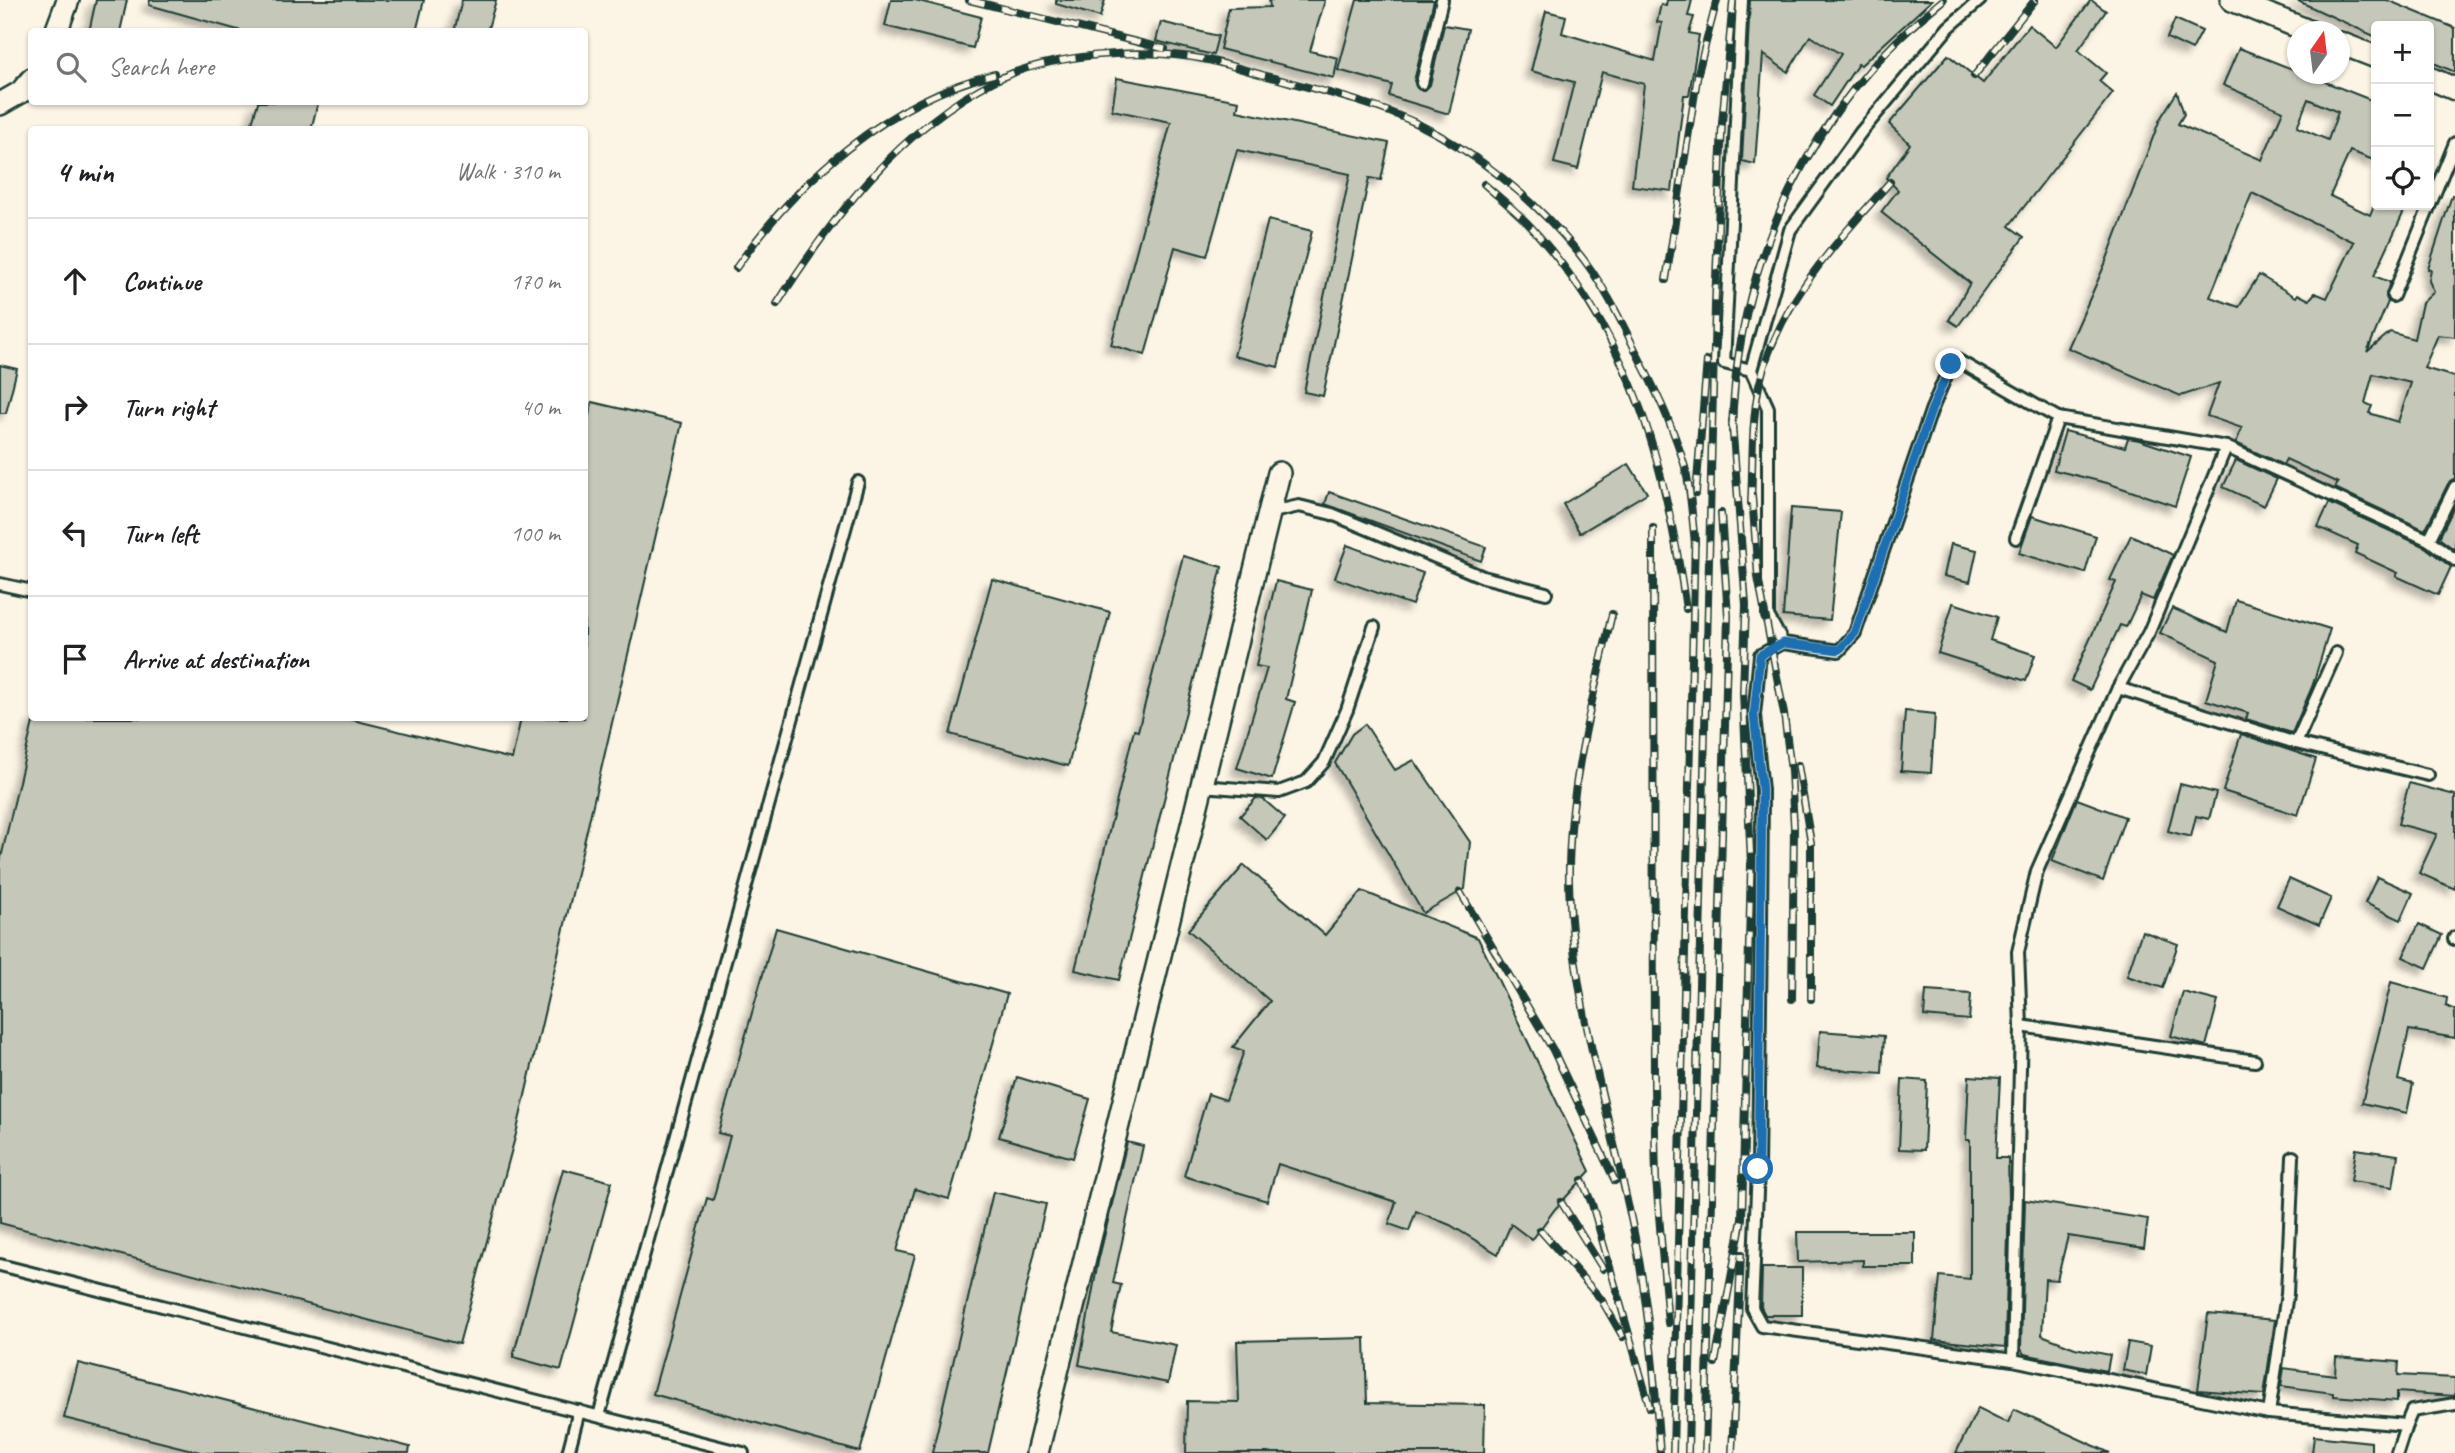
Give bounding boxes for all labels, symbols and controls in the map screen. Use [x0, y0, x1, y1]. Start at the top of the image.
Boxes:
north arrow [2287, 21, 2350, 84]
map controls [2371, 21, 2434, 210]
button: + [2371, 21, 2434, 84]
search box [28, 28, 588, 105]
icon: search [52, 48, 90, 86]
text: Search here [108, 50, 214, 83]
button: − [2371, 84, 2434, 147]
button: locate [2371, 147, 2434, 210]
text: 4 min [56, 153, 113, 191]
text: Walk · 310 m [456, 157, 560, 186]
icon: ahead [56, 262, 94, 300]
text: Continue [123, 265, 201, 298]
text: 170 m [511, 267, 560, 296]
route end [1935, 348, 1966, 379]
icon: right [56, 388, 94, 426]
text: Turn right [123, 391, 214, 424]
text: 40 m [521, 393, 560, 422]
icon: left [56, 514, 94, 552]
text: Turn left [123, 517, 198, 550]
text: 100 m [511, 519, 560, 548]
icon: arrive [56, 640, 94, 678]
text: Arrive at destination [123, 643, 309, 676]
route start [1742, 1153, 1773, 1184]

